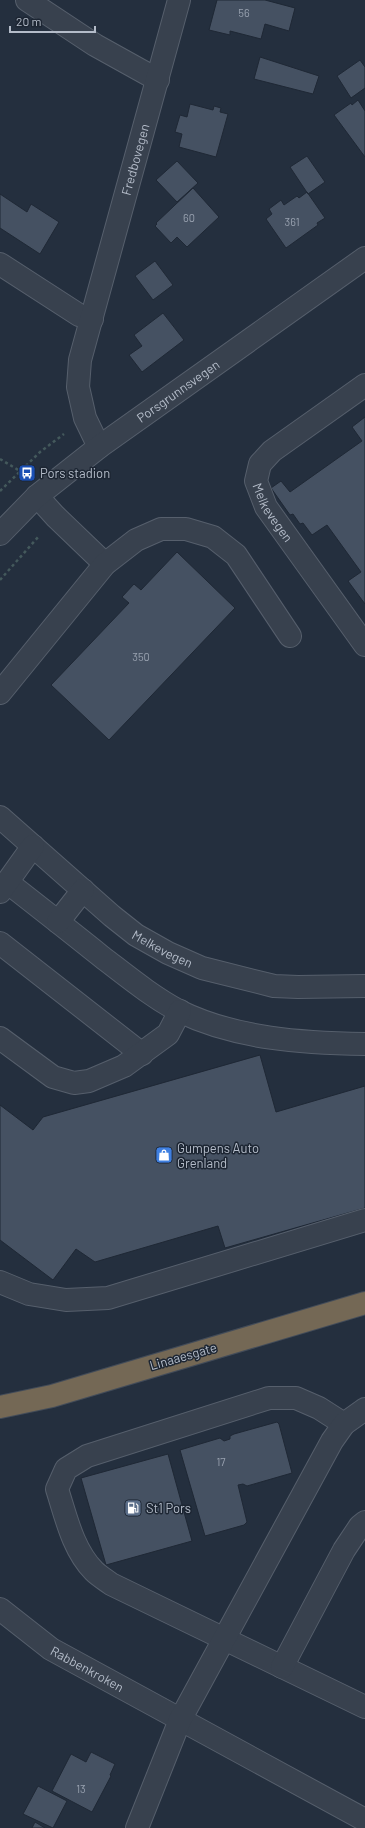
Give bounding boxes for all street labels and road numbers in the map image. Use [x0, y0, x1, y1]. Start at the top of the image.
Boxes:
street label: Fredbovegen [118, 122, 153, 197]
street label: Porsgrunnsvegen [133, 356, 223, 426]
street label: Melkevegen [250, 481, 296, 545]
street label: Melkevegen [129, 926, 195, 971]
street label: Linaaesgate [148, 1339, 218, 1373]
street label: Rabbenkroken [48, 1642, 127, 1695]

